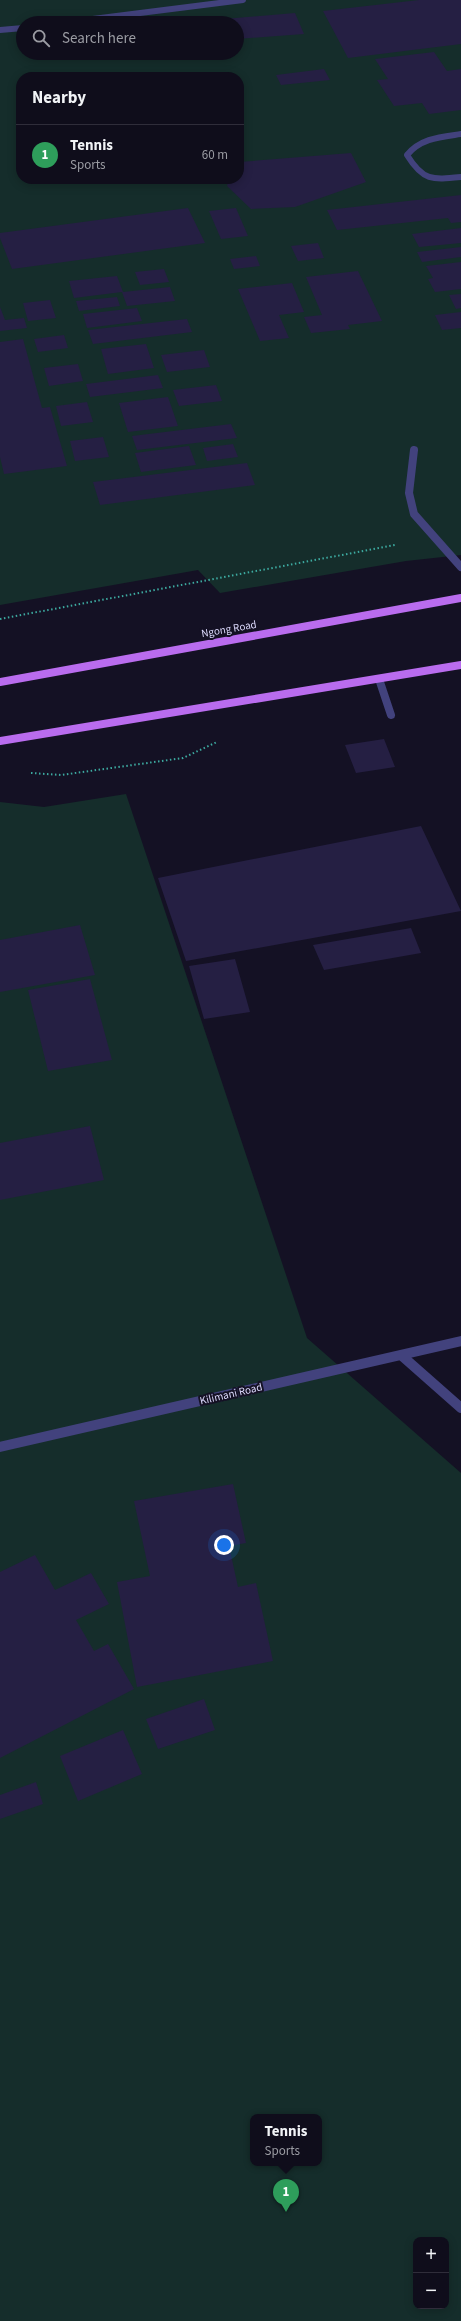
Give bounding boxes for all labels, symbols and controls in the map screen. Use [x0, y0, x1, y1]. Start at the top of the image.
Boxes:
search box [16, 16, 244, 60]
icon: search [30, 27, 52, 49]
text: Search here [62, 28, 136, 49]
text: Nearby [32, 86, 86, 110]
text: Tennis [70, 135, 113, 156]
text: 1 [42, 146, 48, 164]
text: 60 m [202, 146, 228, 164]
text: Sports [70, 156, 105, 174]
street label: Ngong Road [200, 617, 258, 641]
street label: Kilimani Road [198, 1380, 264, 1408]
your location [214, 1535, 234, 1555]
popup [250, 2114, 322, 2166]
text: Tennis [265, 2121, 307, 2142]
text: Sports [265, 2142, 300, 2160]
pin: 1 [273, 2179, 299, 2212]
map controls [413, 2237, 449, 2309]
button: + [413, 2237, 449, 2273]
button: − [413, 2273, 449, 2309]

